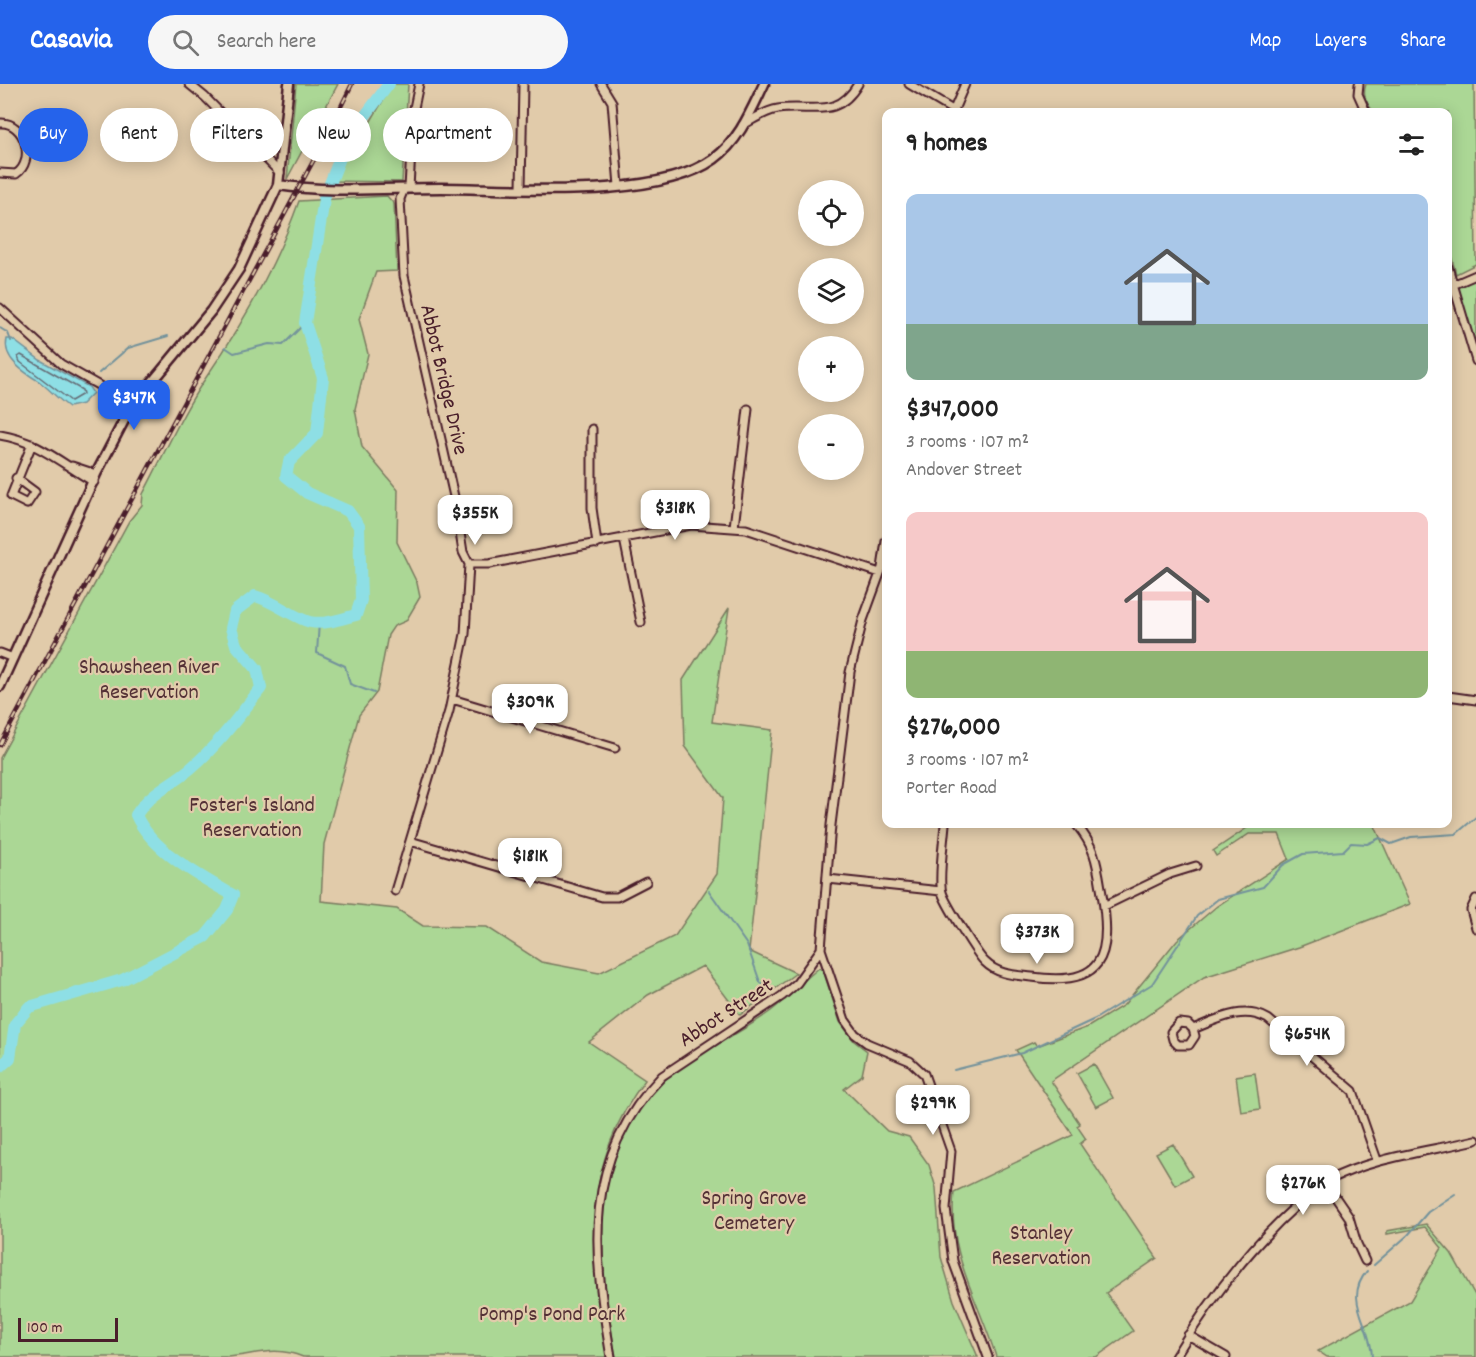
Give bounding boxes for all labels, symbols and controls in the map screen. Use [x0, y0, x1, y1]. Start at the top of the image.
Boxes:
search box [148, 15, 568, 69]
text: Casavia [30, 22, 112, 62]
icon: search [169, 26, 202, 59]
text: Search here [217, 27, 316, 58]
text: Map [1250, 27, 1281, 57]
text: Layers [1314, 27, 1367, 57]
text: Share [1400, 27, 1446, 57]
chip: Buy [18, 108, 88, 162]
chip: Rent [100, 108, 178, 162]
chip: Filters [190, 108, 284, 162]
chip: New [296, 108, 371, 162]
chip: Apartment [383, 108, 513, 162]
text: 9 homes [906, 126, 988, 163]
icon: filters [1395, 128, 1428, 161]
map controls [798, 180, 864, 480]
button: locate [798, 180, 864, 246]
icon: home [1113, 233, 1221, 341]
button: layers [798, 258, 864, 324]
street label: Abbot Bridge Drive [410, 301, 475, 458]
button: + [798, 336, 864, 402]
pin: $347K [92, 380, 176, 431]
text: $347K [112, 385, 156, 413]
text: $347,000 [906, 392, 999, 429]
button: − [798, 414, 864, 480]
text: 3 rooms · 107 m² [906, 429, 1029, 457]
text: Andover Street [906, 457, 1022, 485]
pin: $318K [633, 490, 717, 541]
pin: $355K [433, 495, 517, 546]
text: $318K [655, 495, 695, 523]
text: $355K [452, 500, 498, 528]
icon: home [1113, 551, 1221, 659]
park label: Shawsheen River Reservation [79, 653, 220, 709]
pin: $309K [488, 684, 572, 735]
text: $309K [506, 689, 554, 717]
text: $276,000 [906, 710, 1001, 747]
text: 3 rooms · 107 m² [906, 747, 1029, 775]
text: Porter Road [906, 775, 997, 803]
park label: Foster's Island Reservation [189, 791, 315, 847]
pin: $181K [488, 838, 572, 889]
text: $181K [512, 843, 548, 871]
pin: $373K [995, 914, 1079, 965]
text: $373K [1015, 919, 1059, 947]
street label: Abbot Street [673, 972, 780, 1056]
pin: $654K [1265, 1016, 1349, 1067]
text: $654K [1284, 1021, 1330, 1049]
pin: $299K [891, 1085, 975, 1136]
text: $299K [910, 1090, 956, 1118]
pin: $276K [1261, 1165, 1345, 1216]
text: $276K [1280, 1170, 1326, 1198]
park label: Spring Grove Cemetery [702, 1184, 806, 1240]
park label: Stanley Reservation [991, 1219, 1091, 1275]
park label: Pomp's Pond Park [479, 1300, 625, 1331]
scale bar [18, 1315, 118, 1342]
text: 100 m [27, 1317, 63, 1340]

